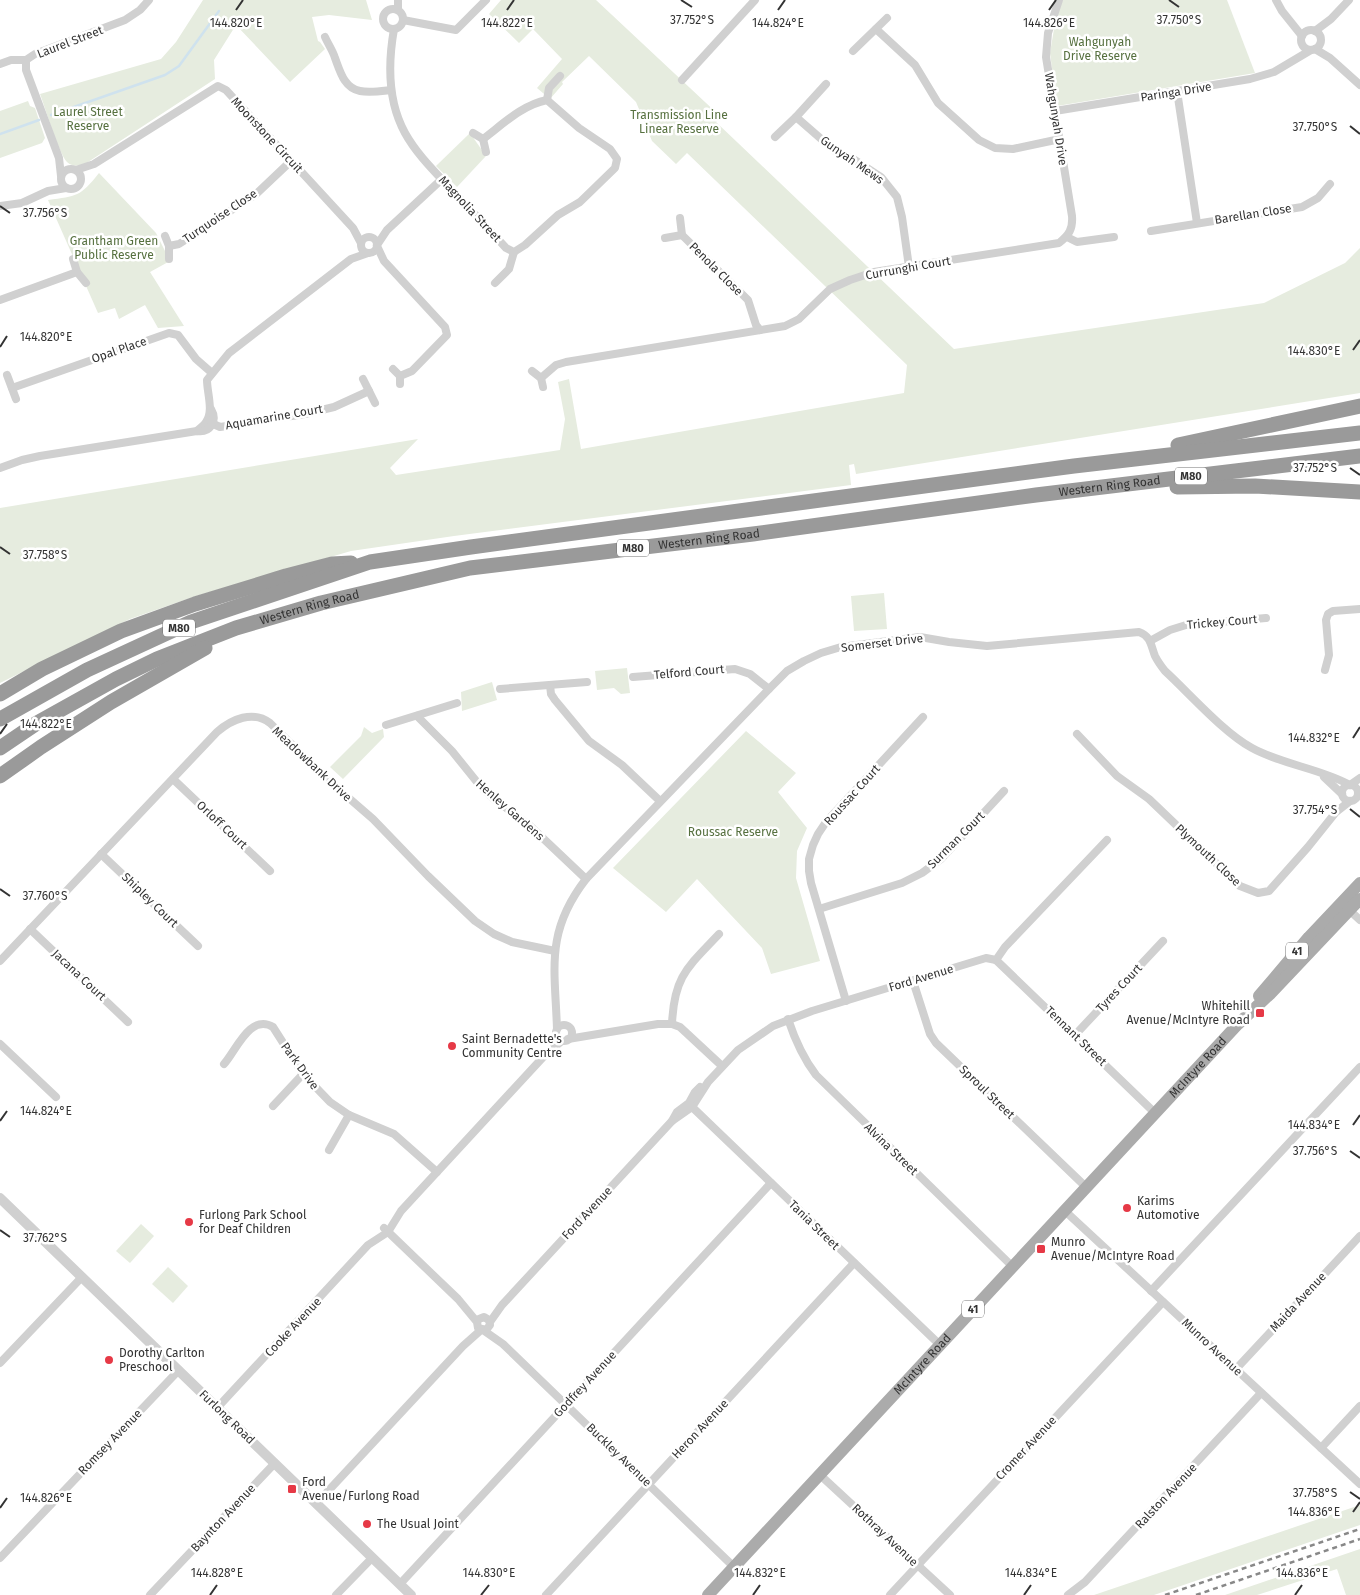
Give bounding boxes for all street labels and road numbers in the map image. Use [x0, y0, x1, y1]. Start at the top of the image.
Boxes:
street label: Laurel Street [35, 23, 106, 61]
street label: Wahgunyah Drive [1042, 72, 1070, 166]
street label: Paringa Drive [1139, 79, 1213, 105]
street label: Moonstone Circuit [228, 94, 306, 176]
street label: Gunyah Mews [818, 133, 887, 187]
street label: Magnolia Street [436, 173, 505, 245]
street label: Turquoise Close [180, 186, 260, 246]
street label: Barellan Close [1214, 201, 1292, 227]
street label: Penola Close [686, 239, 746, 299]
street label: Currunghi Court [864, 254, 952, 282]
street label: Opal Place [90, 334, 148, 366]
street label: Aquamarine Court [224, 401, 324, 432]
road number: M80 [1175, 468, 1207, 484]
street label: Western Ring Road [1058, 473, 1161, 499]
street label: Western Ring Road [657, 526, 761, 552]
road number: M80 [617, 540, 649, 556]
street label: Western Ring Road [258, 587, 361, 628]
street label: Trickey Court [1186, 612, 1258, 632]
road number: M80 [163, 620, 195, 636]
street label: Somerset Drive [840, 631, 924, 655]
street label: Telford Court [653, 662, 725, 682]
street label: Meadowbank Drive [270, 724, 354, 804]
street label: Roussac Court [821, 761, 883, 828]
street label: Henley Gardens [473, 777, 547, 844]
street label: Orloff Court [194, 798, 251, 852]
street label: Surman Court [925, 808, 988, 871]
street label: Plymouth Close [1172, 821, 1244, 889]
street label: Shipley Court [119, 870, 181, 931]
road number: 41 [1286, 942, 1308, 959]
street label: Jacana Court [49, 947, 109, 1004]
street label: Tyres Court [1093, 961, 1145, 1015]
street label: Ford Avenue [887, 962, 955, 994]
street label: Tennant Street [1042, 1003, 1110, 1069]
street label: McIntyre Road [1166, 1034, 1229, 1100]
street label: Park Drive [278, 1040, 322, 1092]
street label: Sproul Street [957, 1062, 1018, 1122]
street label: Alvina Street [861, 1120, 921, 1178]
street label: Ford Avenue [559, 1184, 615, 1242]
street label: Tania Street [786, 1197, 843, 1253]
street label: Maida Avenue [1267, 1269, 1329, 1335]
street label: Cooke Avenue [262, 1294, 324, 1360]
road number: 41 [962, 1300, 984, 1318]
street label: Munro Avenue [1179, 1315, 1245, 1379]
street label: McIntyre Road [891, 1331, 954, 1397]
street label: Godfrey Avenue [551, 1348, 619, 1420]
street label: Furlong Road [196, 1387, 258, 1447]
street label: Heron Avenue [669, 1396, 731, 1462]
street label: Romsey Avenue [75, 1406, 145, 1478]
street label: Cromer Avenue [993, 1413, 1059, 1483]
street label: Buckley Avenue [584, 1420, 654, 1490]
street label: Ralston Avenue [1132, 1461, 1200, 1531]
street label: Baynton Avenue [188, 1481, 258, 1555]
street label: Rothray Avenue [849, 1501, 921, 1569]

